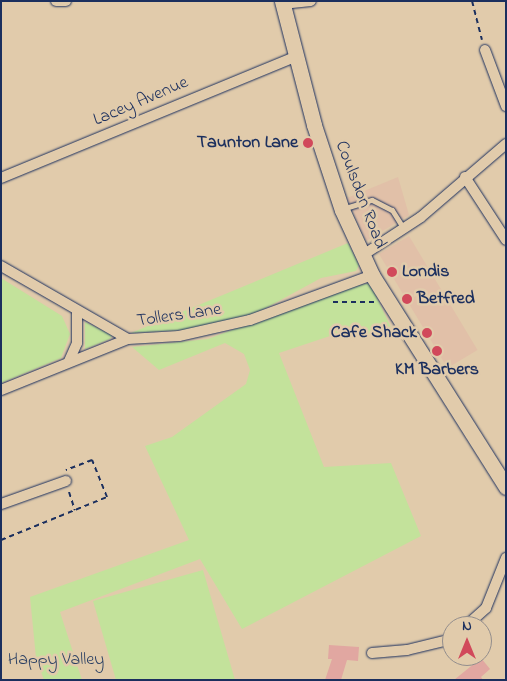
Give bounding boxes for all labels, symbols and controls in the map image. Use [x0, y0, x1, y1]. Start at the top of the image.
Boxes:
street label: Lacey Avenue [90, 72, 192, 132]
place label: Taunton Lane [197, 132, 298, 154]
marker: Taunton Lane [302, 137, 314, 149]
street label: Coulsdon Road [330, 138, 390, 252]
place label: Londis [402, 261, 449, 283]
marker: Londis [386, 266, 398, 278]
place label: Betfred [417, 288, 475, 310]
marker: Betfred [401, 293, 413, 305]
street label: Tollers Lane [135, 299, 223, 333]
place label: Cafe Shack [331, 322, 417, 344]
marker: Cafe Shack [421, 327, 433, 339]
marker: KM Barbers [431, 345, 443, 357]
place label: KM Barbers [395, 359, 479, 381]
north arrow [442, 616, 492, 666]
text: N [462, 616, 472, 637]
park label: Happy Valley [8, 649, 104, 671]

